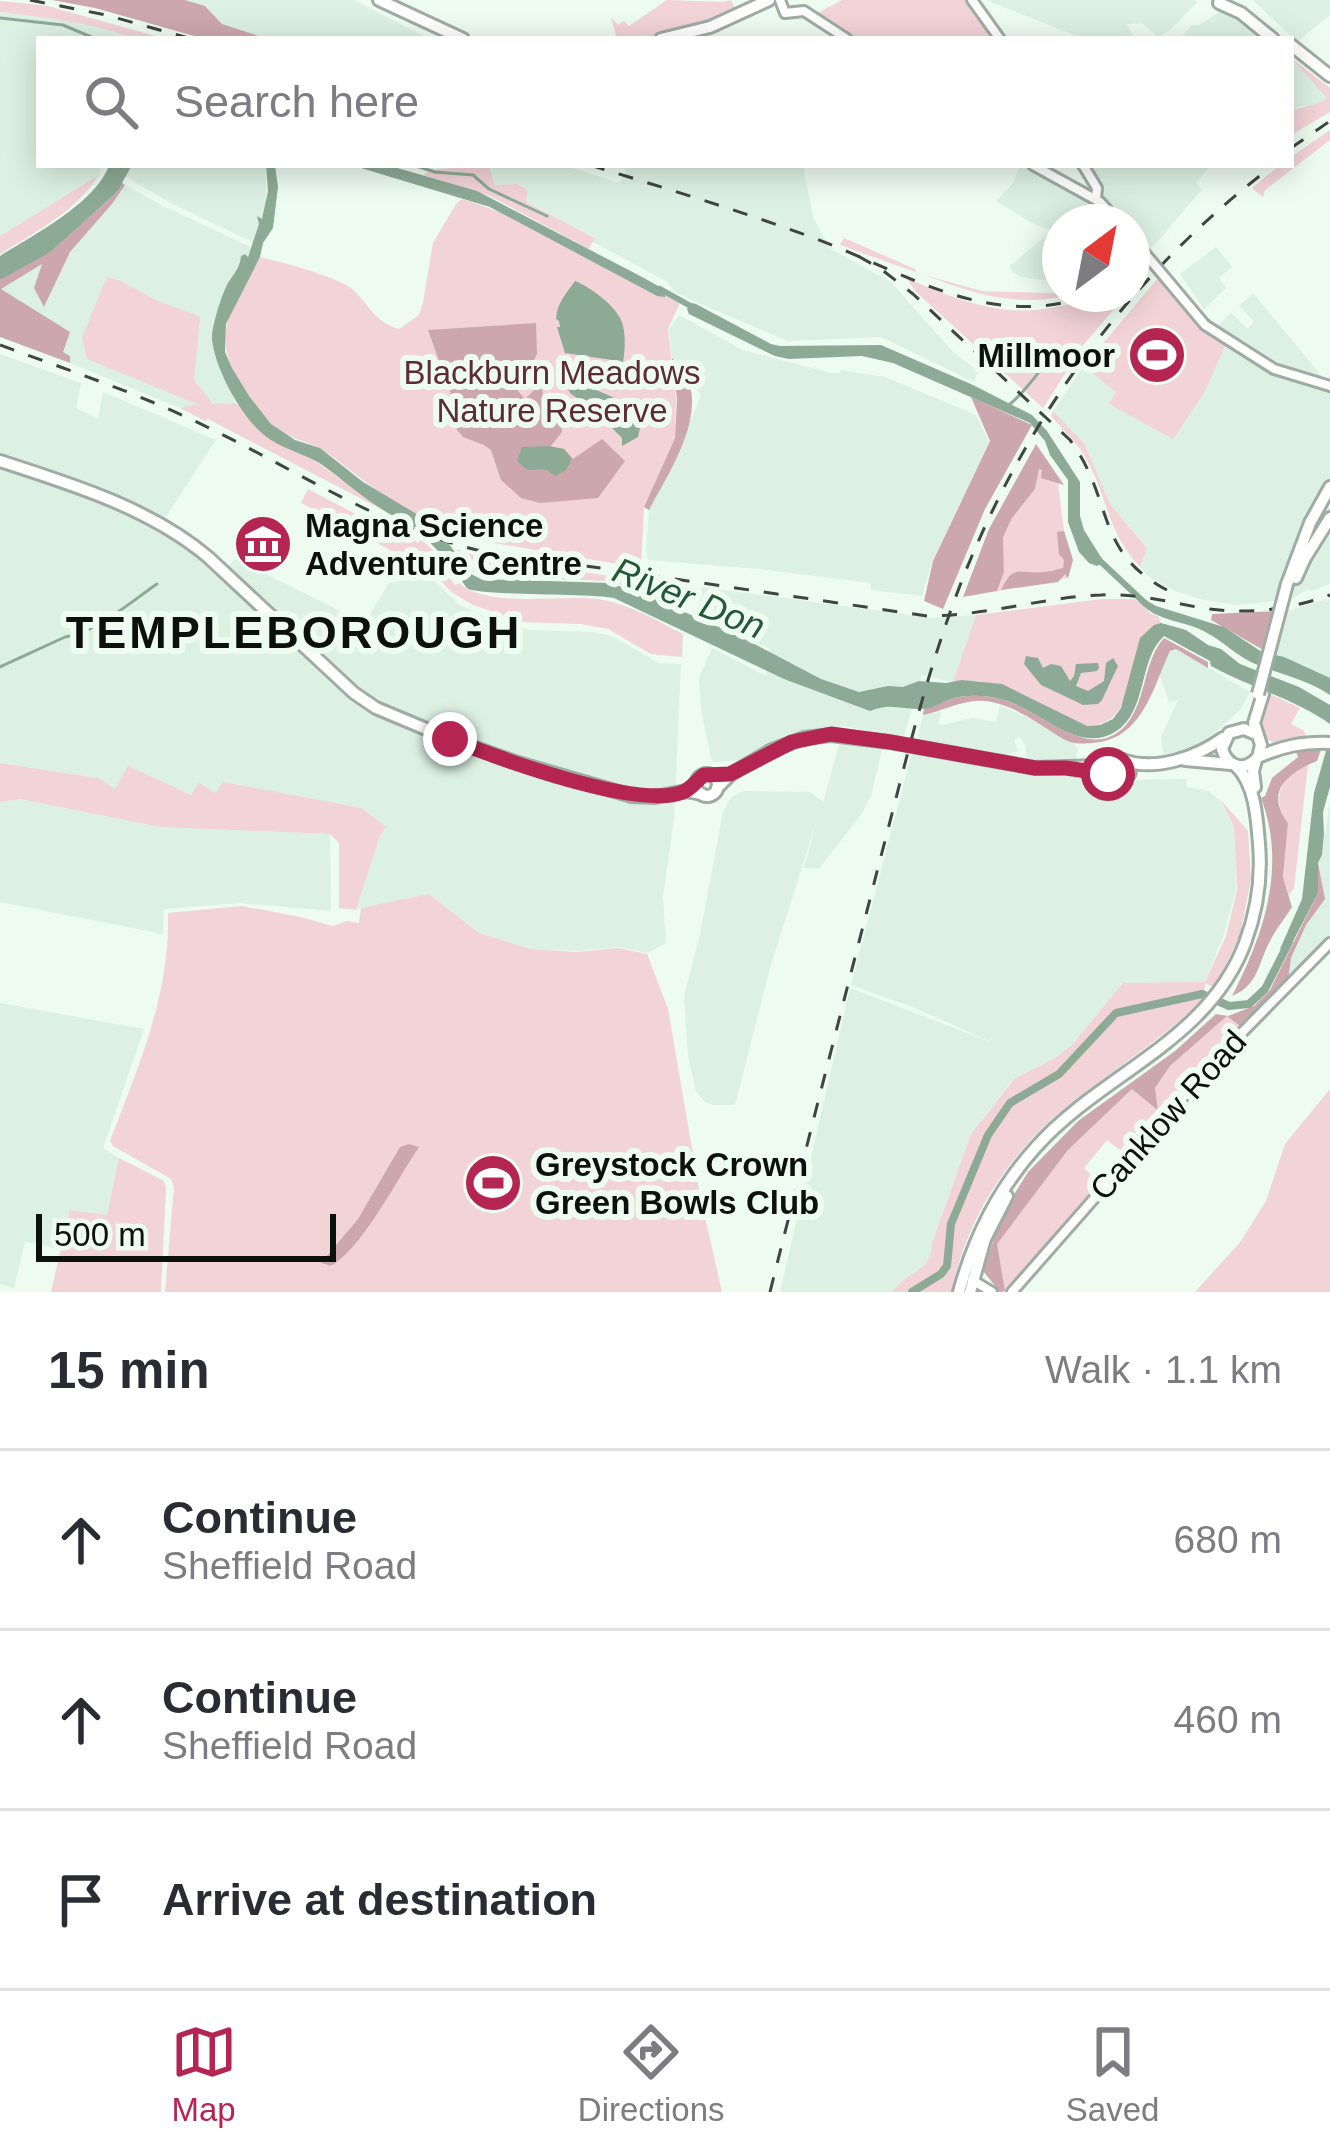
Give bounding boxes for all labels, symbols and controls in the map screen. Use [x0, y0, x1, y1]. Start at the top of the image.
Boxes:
search box [36, 36, 1294, 168]
icon: search [78, 69, 144, 135]
text: Search here [174, 76, 419, 127]
north arrow [1042, 204, 1150, 312]
sports icon: Millmoor [1126, 324, 1188, 386]
place label: Millmoor [978, 337, 1115, 374]
park label: Blackburn Meadows Nature Reserve [403, 354, 701, 429]
place label: Magna Science Adventure Centre [305, 507, 582, 582]
museum icon: Magna Science Adventure Centre [232, 513, 294, 575]
water label: River Don [607, 549, 771, 647]
district label: TEMPLEBOROUGH [66, 607, 522, 658]
route end [423, 712, 477, 766]
route start [1081, 747, 1135, 801]
street label: Canklow Road [1082, 1023, 1254, 1207]
place label: Greystock Crown Green Bowls Club [535, 1146, 819, 1221]
sports icon: Greystock Crown Green Bowls Club [462, 1152, 524, 1214]
scale bar [36, 1208, 336, 1261]
text: 500 m [54, 1216, 146, 1253]
text: 15 min [48, 1342, 210, 1399]
text: Walk · 1.1 km [1045, 1348, 1282, 1391]
text: Continue [162, 1492, 357, 1543]
icon: ahead [48, 1507, 114, 1573]
text: 680 m [1174, 1518, 1282, 1561]
text: Sheffield Road [162, 1544, 417, 1587]
text: Continue [162, 1672, 357, 1723]
icon: ahead [48, 1687, 114, 1753]
text: 460 m [1174, 1698, 1282, 1741]
text: Sheffield Road [162, 1724, 417, 1767]
icon: arrive [48, 1867, 114, 1933]
text: Arrive at destination [162, 1874, 597, 1925]
tab: Map [171, 2019, 237, 2129]
tab: Directions [578, 2019, 725, 2129]
tab: Saved [1066, 2019, 1159, 2129]

